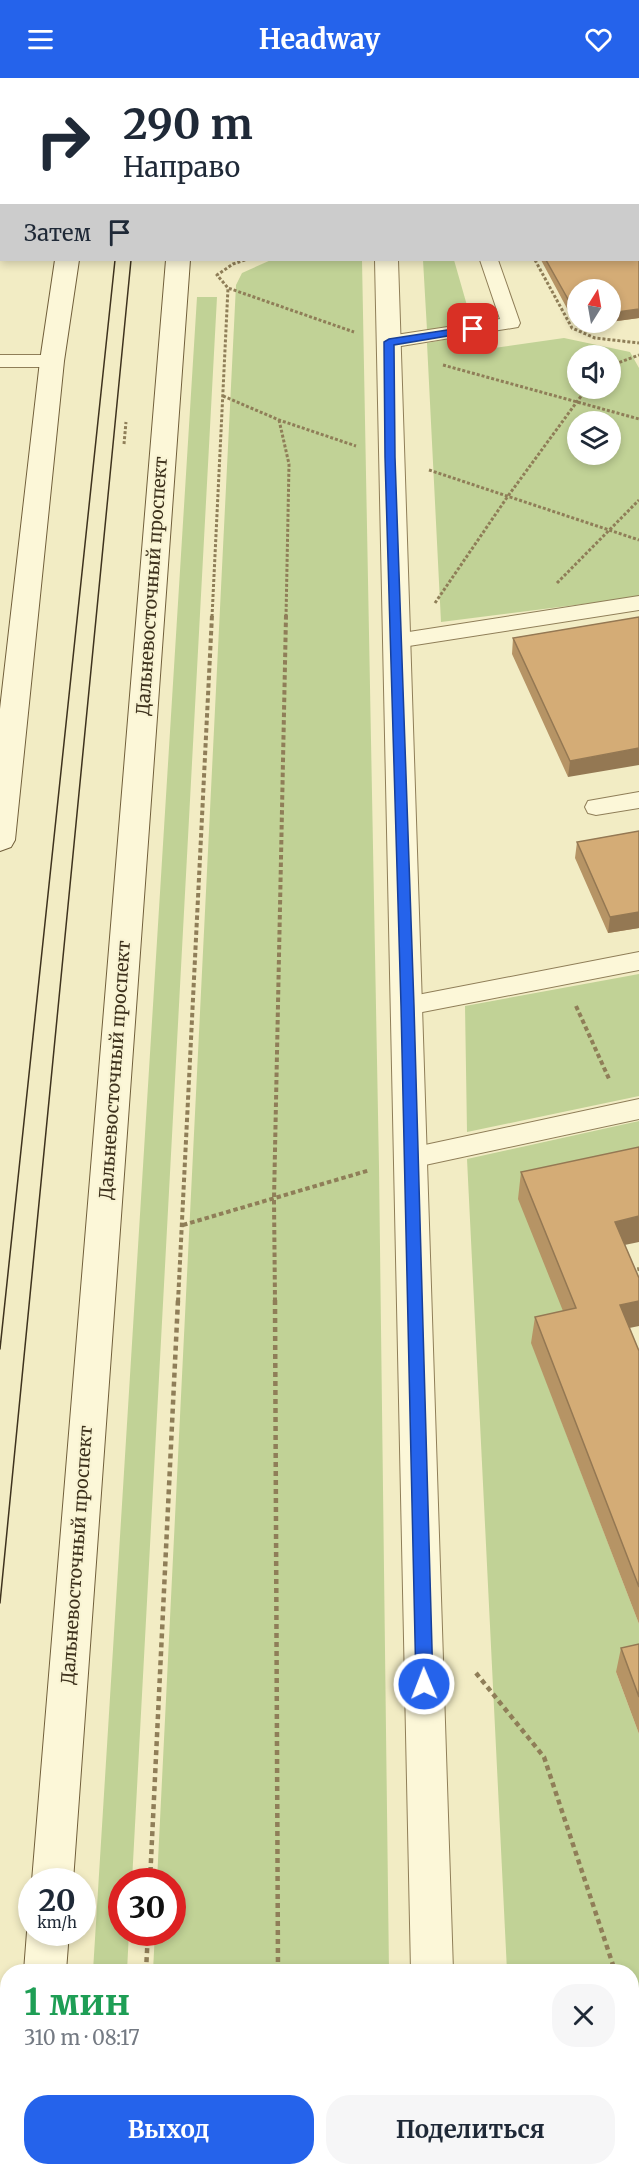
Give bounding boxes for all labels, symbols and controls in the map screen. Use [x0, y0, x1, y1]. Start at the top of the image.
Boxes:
text: Headway [259, 22, 380, 56]
icon: menu [24, 23, 57, 56]
icon: heart [582, 23, 615, 56]
text: 290 m [123, 98, 253, 150]
icon: right [24, 102, 102, 180]
text: Направо [123, 150, 240, 184]
icon: arrive [103, 216, 136, 249]
text: Затем [24, 219, 91, 247]
north arrow [567, 279, 621, 333]
map controls [567, 279, 621, 465]
pin [447, 303, 498, 354]
icon: arrive [456, 312, 489, 345]
button: sound [567, 345, 621, 399]
button: layers [567, 411, 621, 465]
street label: Дальневосточный проспект [131, 456, 172, 716]
street label: Дальневосточный проспект [94, 940, 135, 1200]
street label: Дальневосточный проспект [56, 1425, 97, 1685]
position arrow [392, 1652, 456, 1716]
speed limit sign: 30 [108, 1868, 186, 1946]
text: 20 [38, 1881, 76, 1919]
text: km/h [37, 1913, 77, 1932]
text: 1 мин [24, 1980, 130, 2025]
button: close [552, 1984, 615, 2047]
text: 310 m · 08:17 [24, 2025, 140, 2050]
button: Выход [24, 2095, 314, 2164]
button: Поделиться [326, 2095, 615, 2164]

